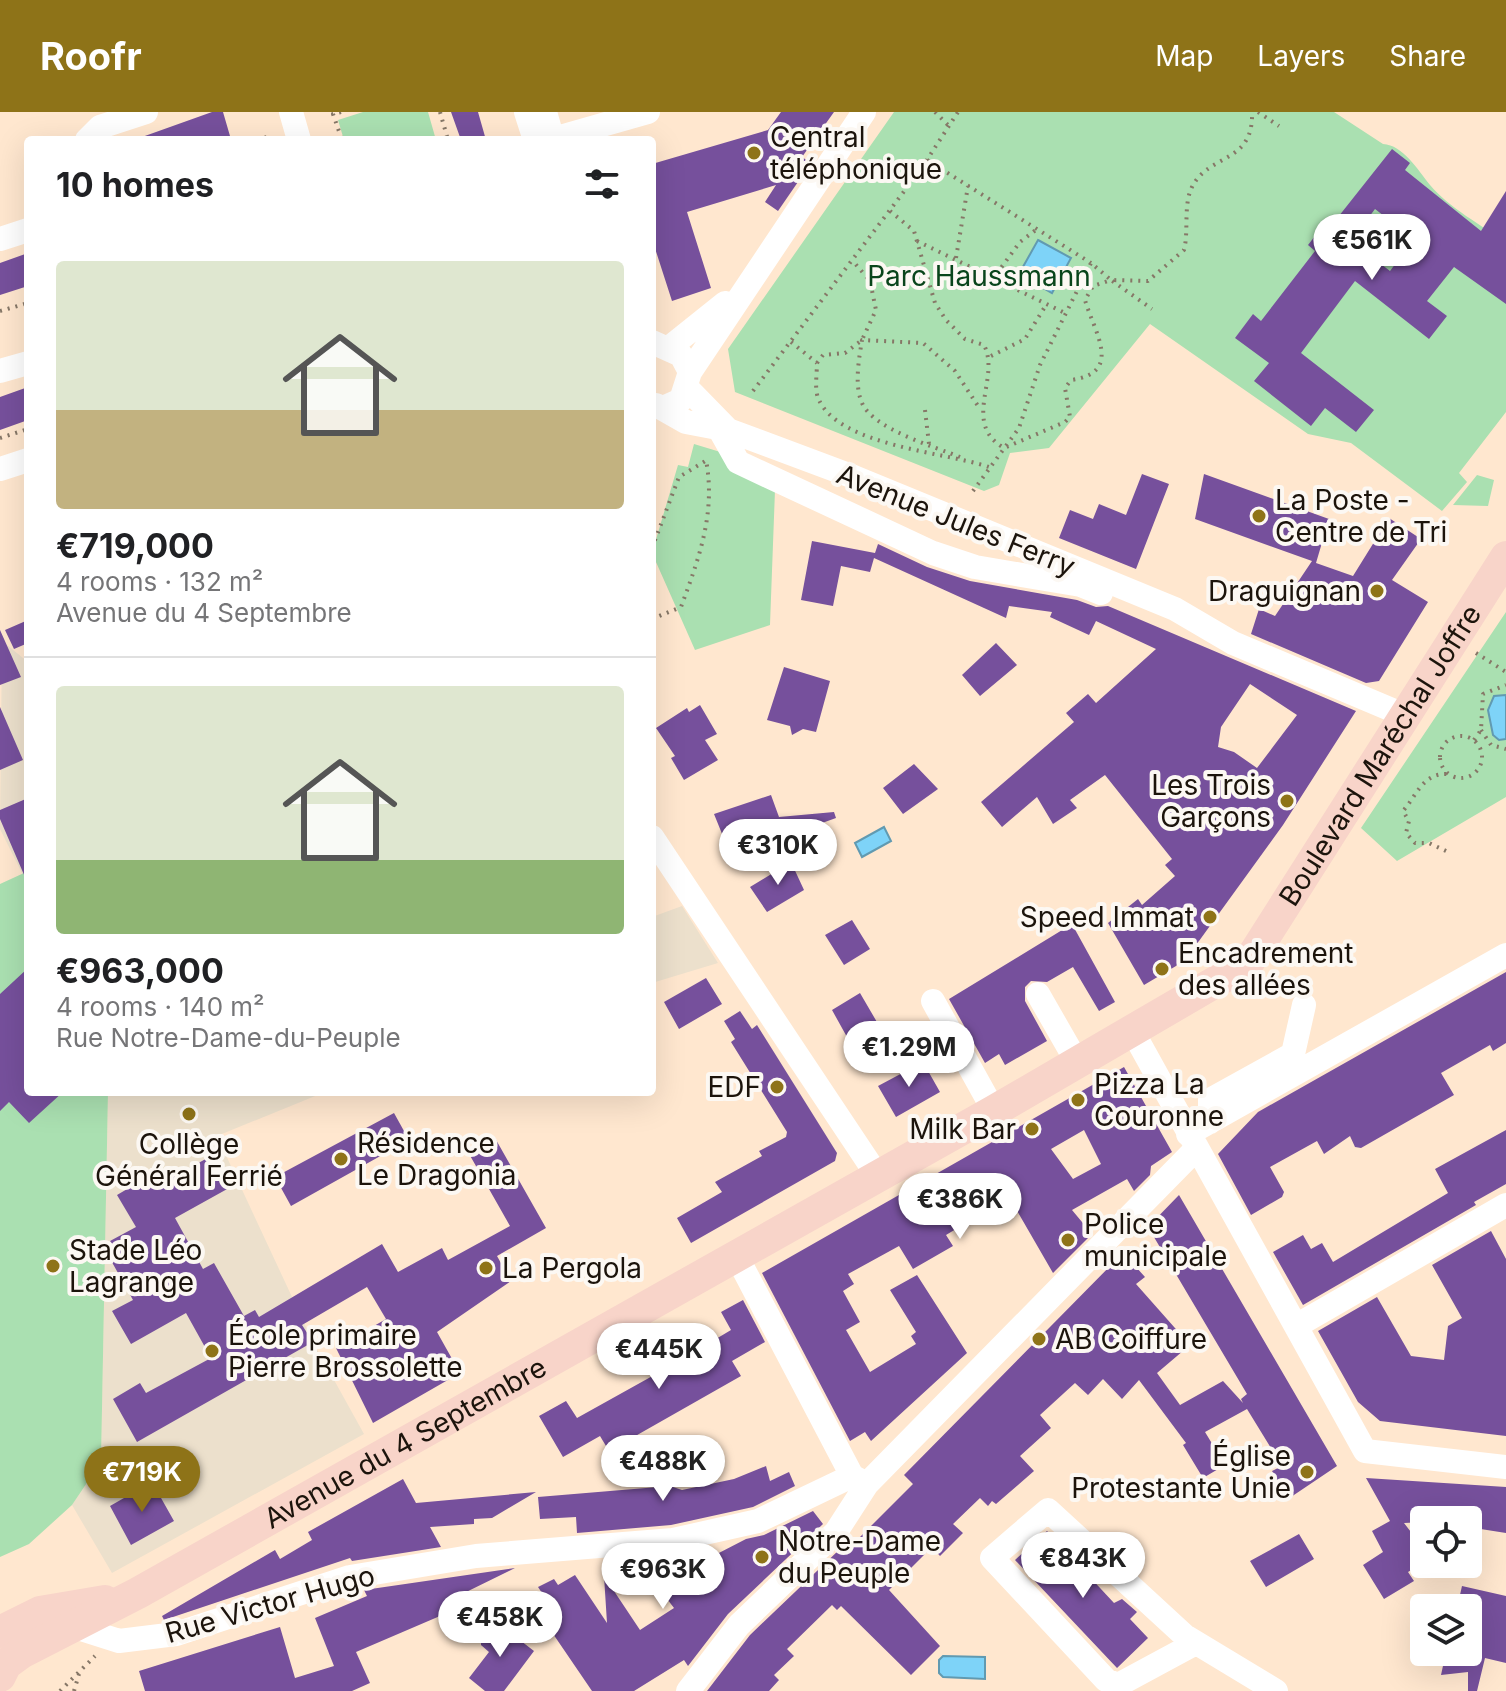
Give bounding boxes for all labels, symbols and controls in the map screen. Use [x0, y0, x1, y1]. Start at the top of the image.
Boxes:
text: Roofr [40, 33, 142, 79]
text: Map [1155, 39, 1213, 73]
text: Layers [1257, 39, 1345, 73]
text: Share [1389, 39, 1466, 73]
place label: Central téléphonique [770, 120, 942, 186]
marker: Central téléphonique [745, 144, 763, 162]
icon: filters [580, 162, 624, 206]
text: 10 homes [56, 164, 214, 205]
pin: €561K [1316, 214, 1428, 282]
text: €561K [1331, 224, 1413, 255]
park label: Parc Haussmann [867, 259, 1091, 293]
icon: home [268, 313, 412, 457]
street label: Avenue Jules Ferry [832, 457, 1080, 583]
place label: La Poste - Centre de Tri [1275, 483, 1447, 549]
marker: La Poste - Centre de Tri [1250, 507, 1268, 525]
text: €719,000 [56, 525, 214, 566]
text: 4 rooms · 132 m² [56, 566, 263, 597]
place label: Draguignan [1208, 574, 1361, 608]
marker: Draguignan [1368, 582, 1386, 600]
text: Avenue du 4 Septembre [56, 597, 352, 628]
street label: Boulevard Maréchal Joffre [1272, 598, 1488, 912]
icon: home [268, 738, 412, 882]
place label: Les Trois Garçons [1151, 768, 1271, 834]
marker: Les Trois Garçons [1278, 792, 1296, 810]
pin: €310K [722, 819, 834, 887]
text: €310K [737, 829, 819, 860]
place label: Speed Immat [1020, 900, 1194, 934]
marker: Speed Immat [1201, 908, 1219, 926]
place label: Encadrement des allées [1178, 936, 1353, 1002]
text: €963,000 [56, 950, 224, 991]
marker: Encadrement des allées [1153, 960, 1171, 978]
text: 4 rooms · 140 m² [56, 991, 265, 1022]
pin: €1.29M [844, 1021, 974, 1089]
text: Rue Notre-Dame-du-Peuple [56, 1022, 401, 1053]
text: €1.29M [861, 1031, 957, 1062]
place label: Pizza La Couronne [1094, 1067, 1224, 1133]
place label: EDF [707, 1070, 761, 1104]
marker: EDF [768, 1078, 786, 1096]
marker: Pizza La Couronne [1069, 1091, 1087, 1109]
marker: Collège Général Ferrié [180, 1105, 198, 1123]
place label: Milk Bar [909, 1112, 1016, 1146]
marker: Milk Bar [1023, 1120, 1041, 1138]
place label: Résidence Le Dragonia [357, 1126, 517, 1192]
place label: Collège Général Ferrié [95, 1127, 283, 1193]
marker: Résidence Le Dragonia [332, 1150, 350, 1168]
pin: €386K [904, 1173, 1016, 1241]
text: €386K [916, 1183, 1004, 1214]
place label: Police municipale [1084, 1207, 1227, 1273]
marker: Police municipale [1059, 1231, 1077, 1249]
place label: Stade Léo Lagrange [69, 1233, 202, 1299]
place label: La Pergola [502, 1251, 642, 1285]
marker: Stade Léo Lagrange [44, 1257, 62, 1275]
marker: La Pergola [477, 1259, 495, 1277]
place label: École primaire Pierre Brossolette [228, 1317, 463, 1384]
place label: AB Coiffure [1055, 1322, 1207, 1356]
pin: €445K [603, 1323, 715, 1391]
marker: AB Coiffure [1030, 1330, 1048, 1348]
text: €445K [615, 1333, 703, 1364]
marker: École primaire Pierre Brossolette [203, 1342, 221, 1360]
street label: Avenue du 4 Septembre [258, 1350, 552, 1536]
pin: €488K [607, 1435, 719, 1503]
place label: Église Protestante Unie [1071, 1438, 1291, 1505]
text: €488K [619, 1445, 707, 1476]
pin: €719K [86, 1446, 198, 1514]
text: €719K [102, 1456, 182, 1487]
marker: Église Protestante Unie [1298, 1463, 1316, 1481]
map controls [1410, 1506, 1482, 1666]
button: locate [1410, 1506, 1482, 1578]
place label: Notre-Dame du Peuple [778, 1524, 941, 1590]
pin: €843K [1027, 1532, 1139, 1600]
text: €843K [1039, 1542, 1127, 1573]
pin: €963K [607, 1543, 719, 1611]
marker: Notre-Dame du Peuple [753, 1548, 771, 1566]
text: €963K [619, 1553, 707, 1584]
street label: Rue Victor Hugo [161, 1558, 379, 1650]
pin: €458K [444, 1591, 556, 1659]
button: layers [1410, 1594, 1482, 1666]
text: €458K [456, 1601, 544, 1632]

